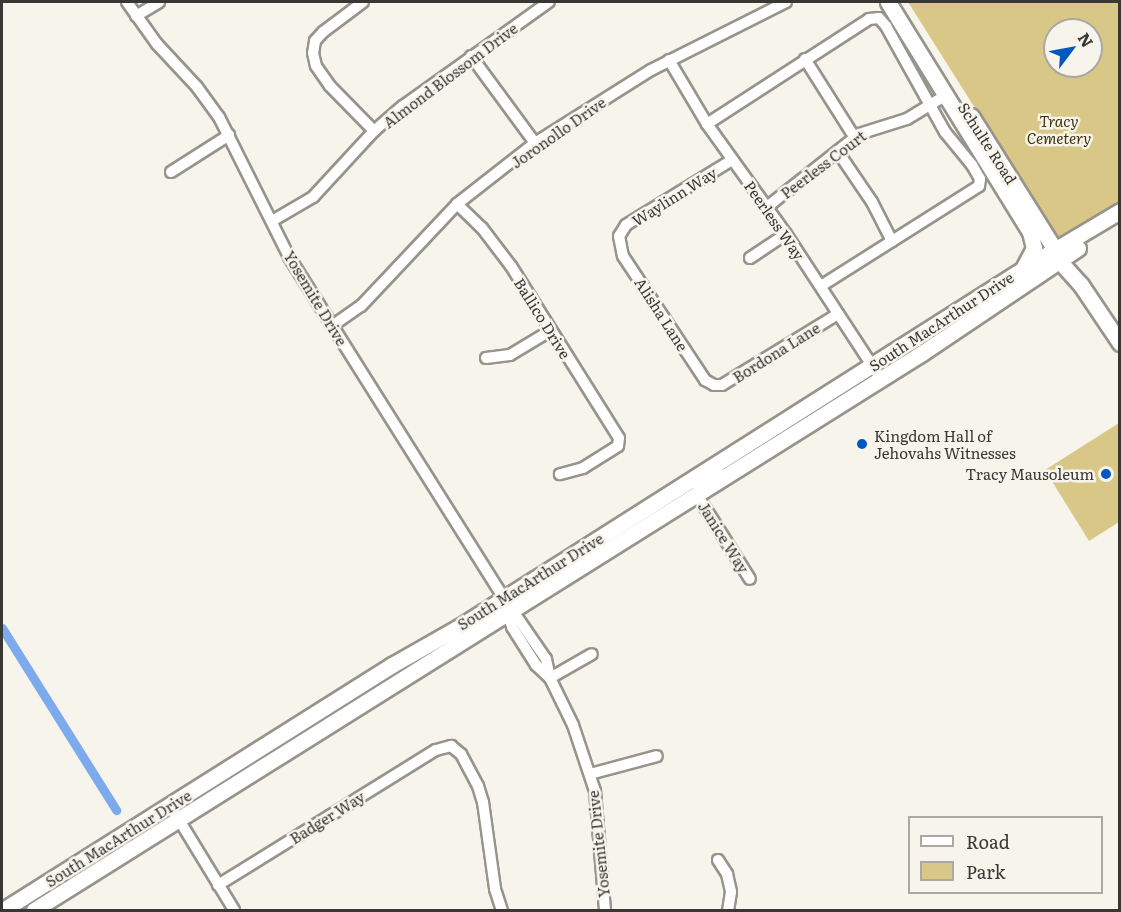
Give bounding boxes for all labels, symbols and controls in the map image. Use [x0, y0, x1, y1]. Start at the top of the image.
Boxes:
north arrow [1043, 18, 1103, 78]
street label: Almond Blossom Drive [379, 19, 521, 131]
text: N [1073, 27, 1100, 52]
street label: Joronollo Drive [507, 93, 609, 171]
street label: Schulte Road [955, 99, 1021, 187]
park label: Tracy Cemetery [1027, 111, 1091, 146]
street label: Peerless Court [777, 126, 869, 202]
street label: Waylinn Way [628, 163, 720, 229]
street label: Peerless Way [741, 177, 809, 263]
street label: Yosemite Drive [281, 247, 351, 349]
street label: South MacArthur Drive [865, 268, 1017, 374]
street label: Ballico Drive [511, 274, 575, 362]
street label: Alisha Lane [632, 274, 692, 354]
street label: Bordona Lane [729, 318, 823, 386]
place label: Kingdom Hall of Jehovahs Witnesses [874, 426, 1016, 461]
marker: Kingdom Hall of Jehovahs Witnesses [855, 437, 869, 451]
place label: Tracy Mausoleum [965, 465, 1094, 483]
marker: Tracy Mausoleum [1099, 467, 1113, 481]
street label: Janice Way [695, 498, 753, 576]
street label: South MacArthur Drive [454, 529, 606, 633]
street label: South MacArthur Drive [42, 786, 194, 890]
street label: Badger Way [286, 787, 368, 847]
street label: Yosemite Drive [583, 790, 613, 898]
legend [908, 816, 1103, 894]
text: Road [966, 828, 1010, 855]
text: Park [966, 858, 1005, 885]

